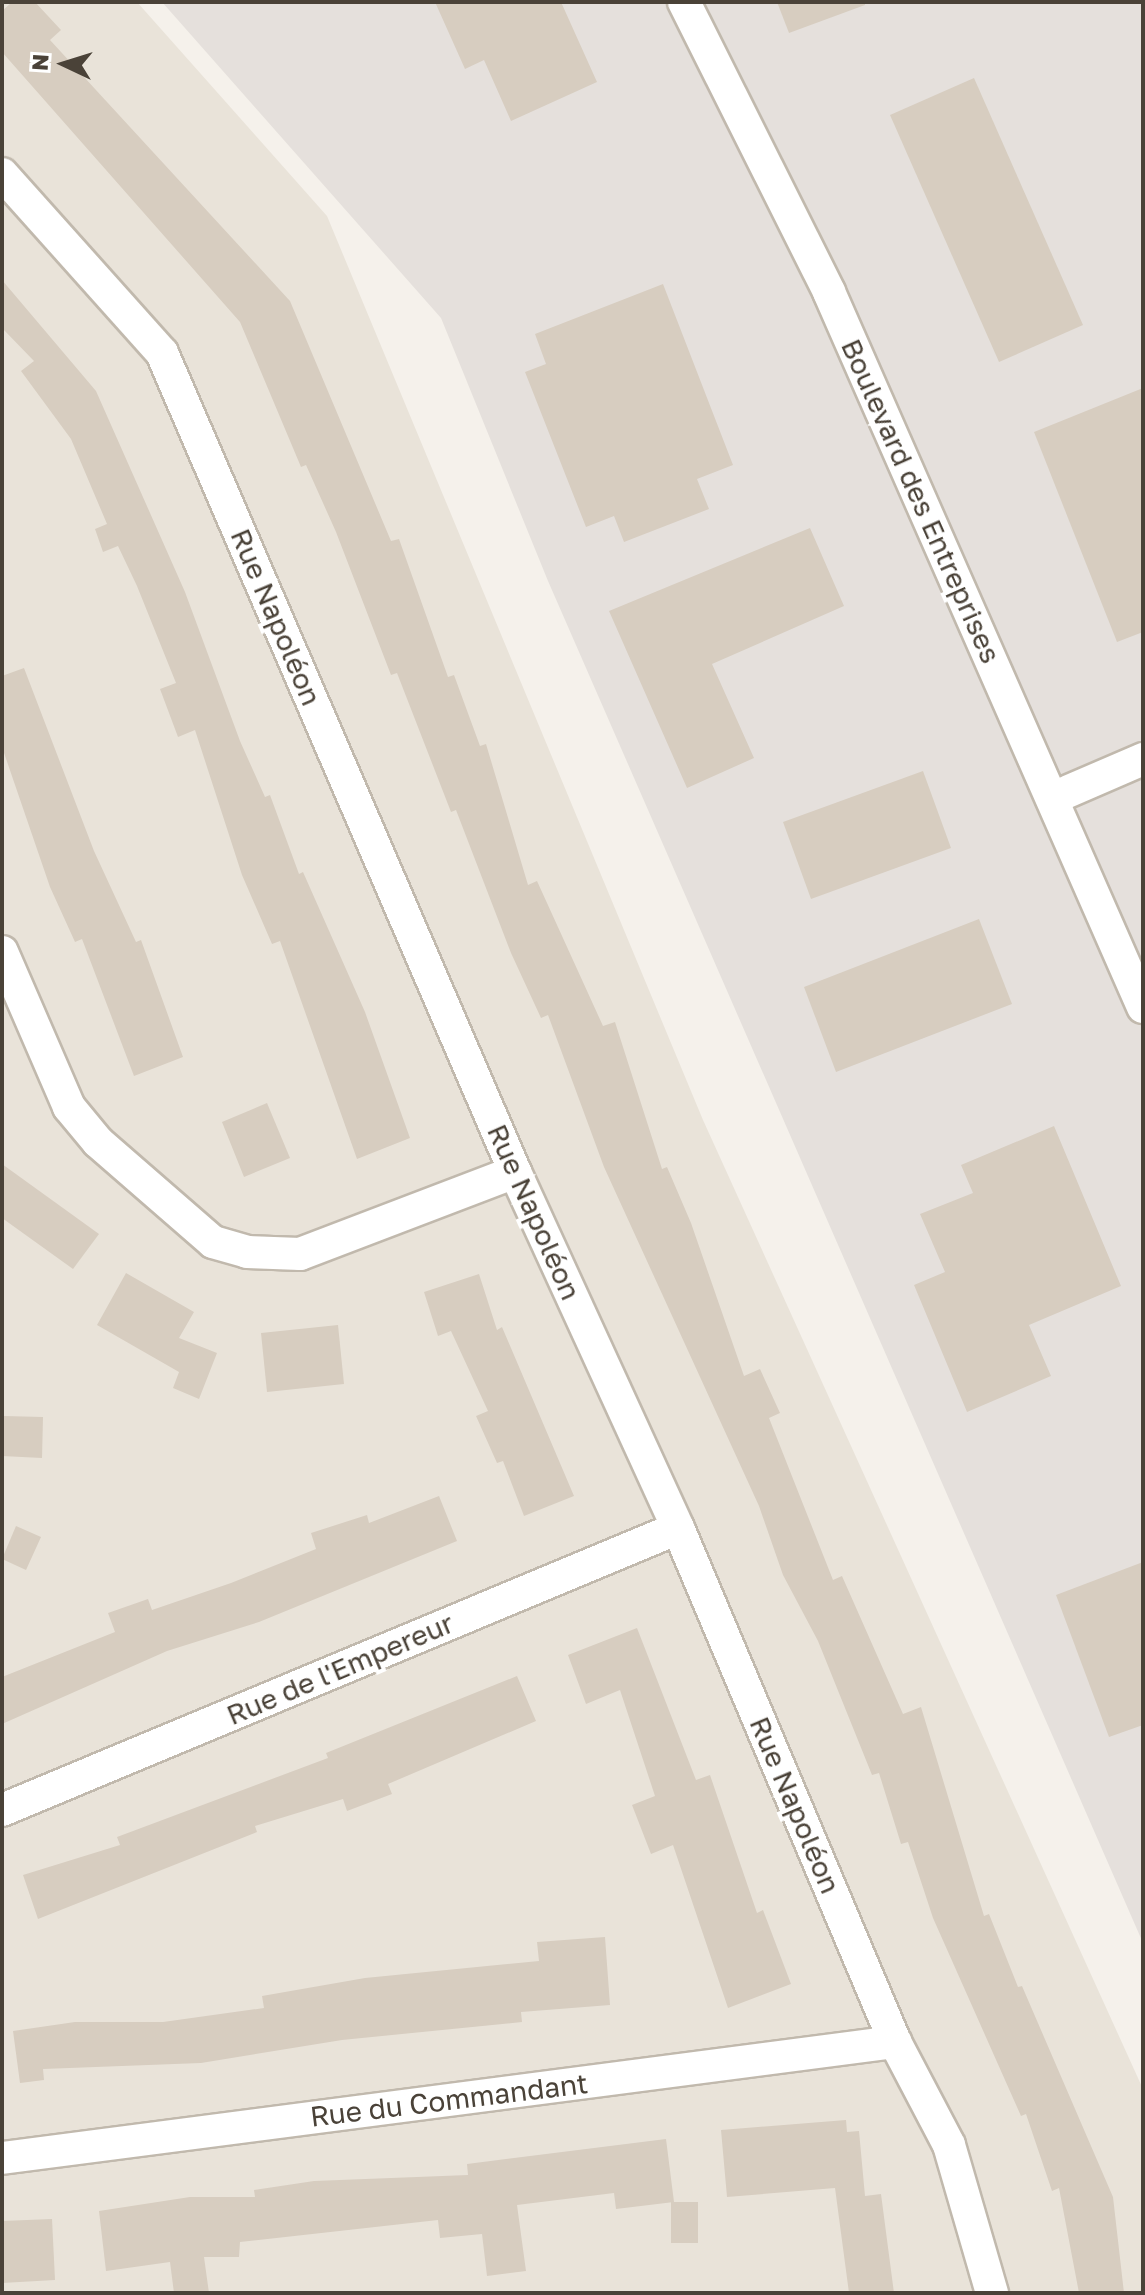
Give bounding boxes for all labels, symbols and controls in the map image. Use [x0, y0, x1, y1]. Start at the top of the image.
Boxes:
north arrow [24, 24, 104, 104]
text: N [26, 53, 54, 72]
street label: Boulevard des Entreprises [834, 334, 1008, 668]
street label: Rue Napoléon [224, 524, 328, 710]
street label: Rue Napoléon [480, 1119, 588, 1305]
street label: Rue de l'Empereur [222, 1606, 458, 1732]
street label: Rue Napoléon [743, 1712, 847, 1898]
street label: Rue du Commandant [308, 2066, 590, 2134]

